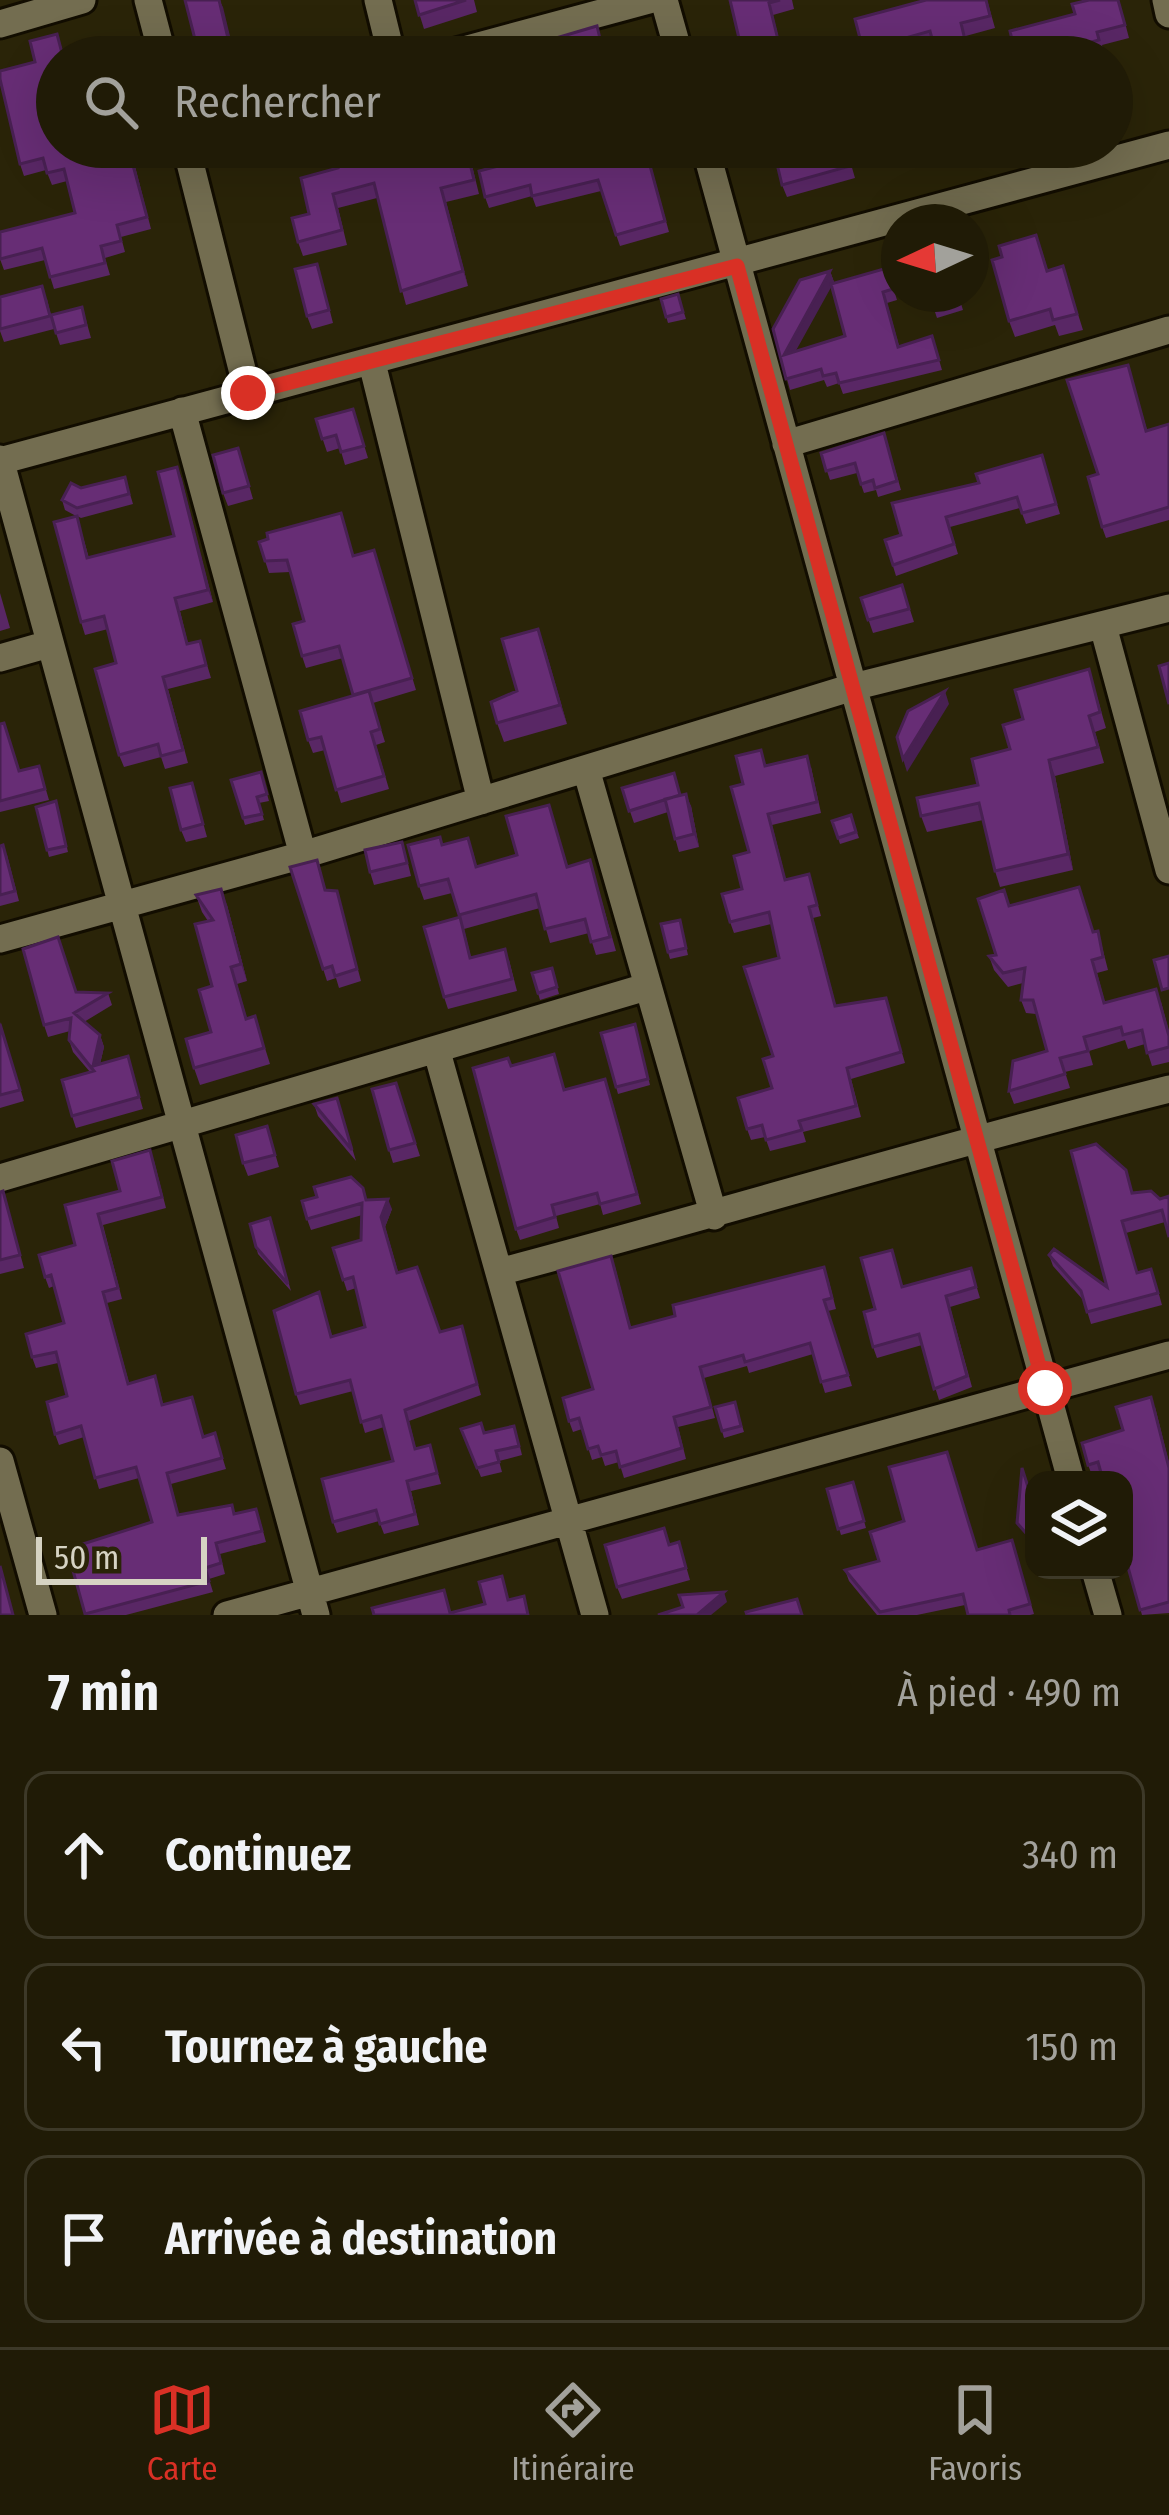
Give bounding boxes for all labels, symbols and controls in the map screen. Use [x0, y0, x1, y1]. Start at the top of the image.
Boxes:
search box [36, 36, 1133, 168]
icon: search [78, 69, 144, 135]
text: Rechercher [174, 75, 381, 129]
north arrow [881, 204, 989, 312]
route end [221, 366, 275, 420]
route start [1018, 1361, 1072, 1415]
map controls [1025, 1471, 1133, 1579]
button: layers [1025, 1471, 1133, 1579]
scale bar [36, 1531, 207, 1584]
text: 50 m [54, 1538, 119, 1578]
text: 7 min [48, 1662, 159, 1724]
text: À pied · 490 m [897, 1670, 1121, 1716]
icon: ahead [51, 1822, 117, 1888]
text: Continuez [165, 1828, 351, 1882]
text: 340 m [1022, 1832, 1118, 1878]
icon: left [51, 2014, 117, 2080]
text: Tournez à gauche [165, 2020, 487, 2074]
text: 150 m [1025, 2024, 1118, 2070]
icon: arrive [51, 2206, 117, 2272]
text: Arrivée à destination [165, 2212, 557, 2266]
tab: Carte [147, 2377, 218, 2489]
tab: Itinéraire [511, 2377, 635, 2489]
tab: Favoris [928, 2377, 1022, 2489]

